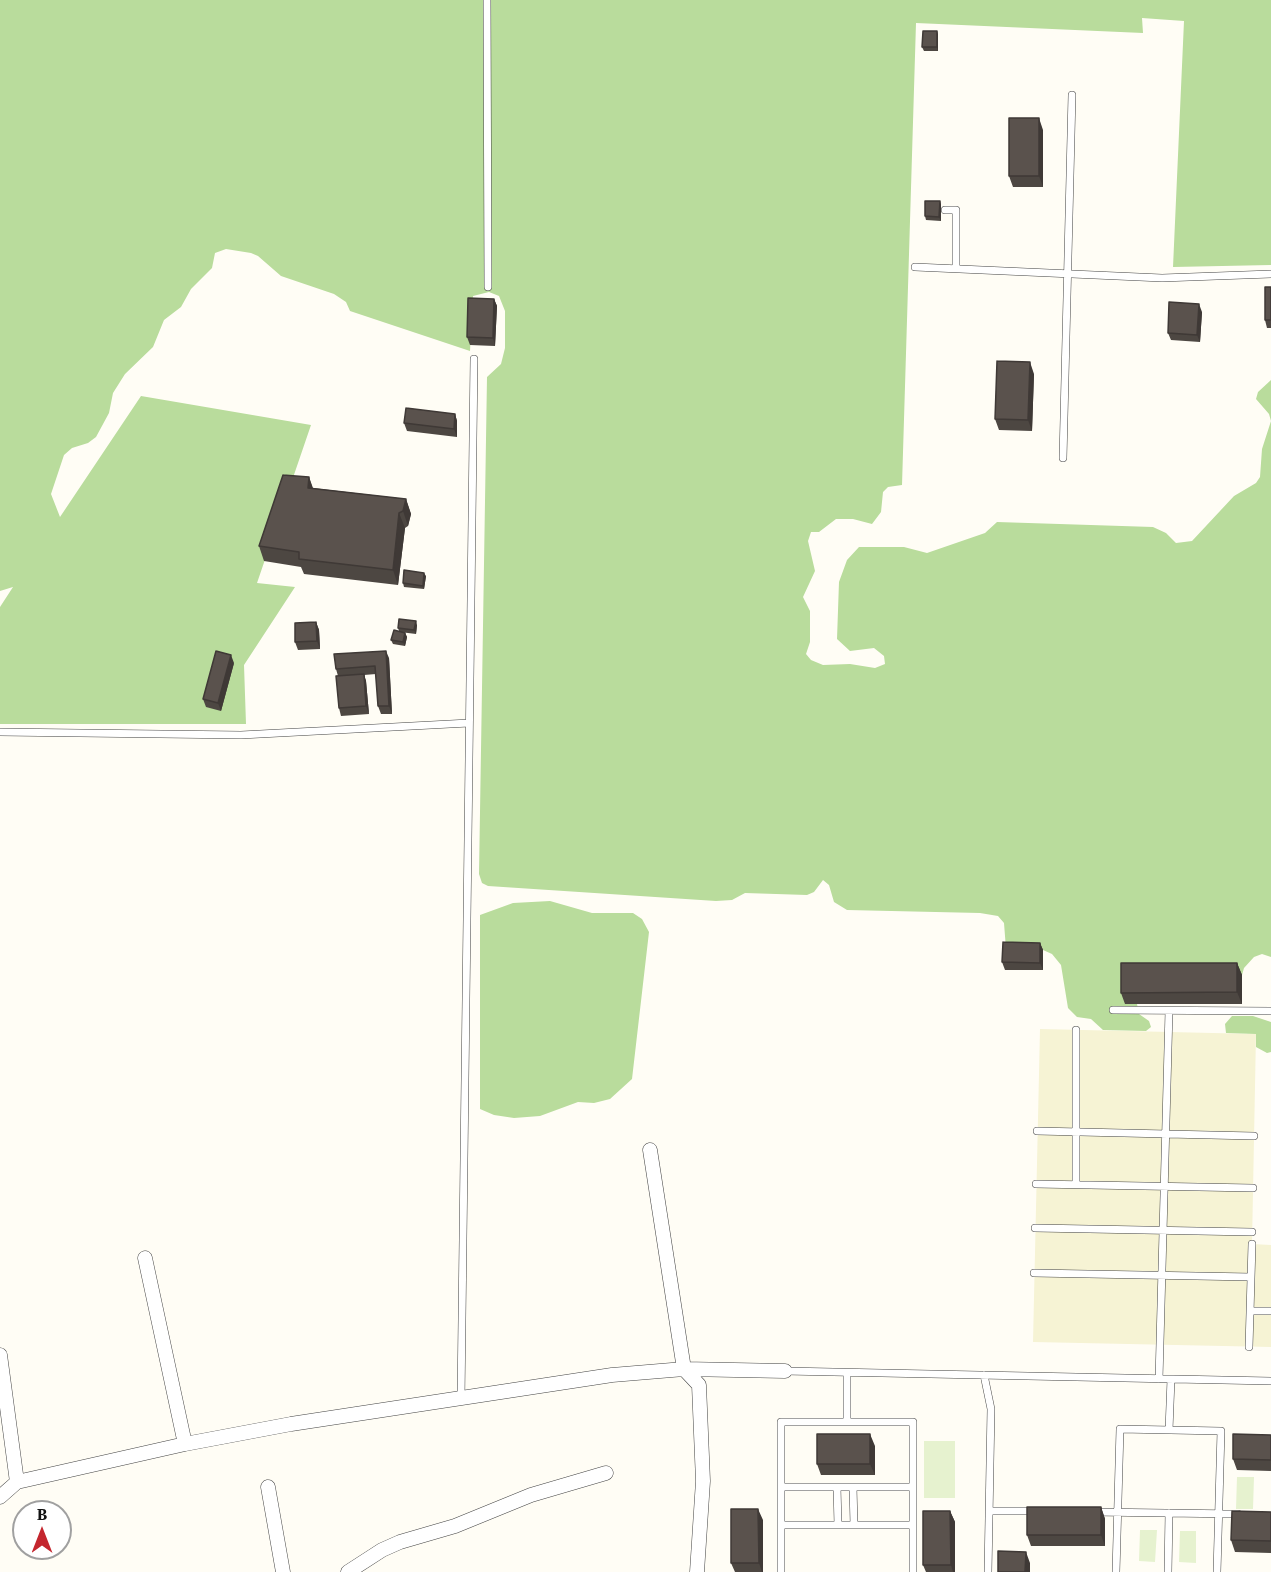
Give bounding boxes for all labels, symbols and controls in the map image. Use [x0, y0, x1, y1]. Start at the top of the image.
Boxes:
north arrow [12, 1500, 72, 1560]
text: B [37, 1503, 47, 1525]

